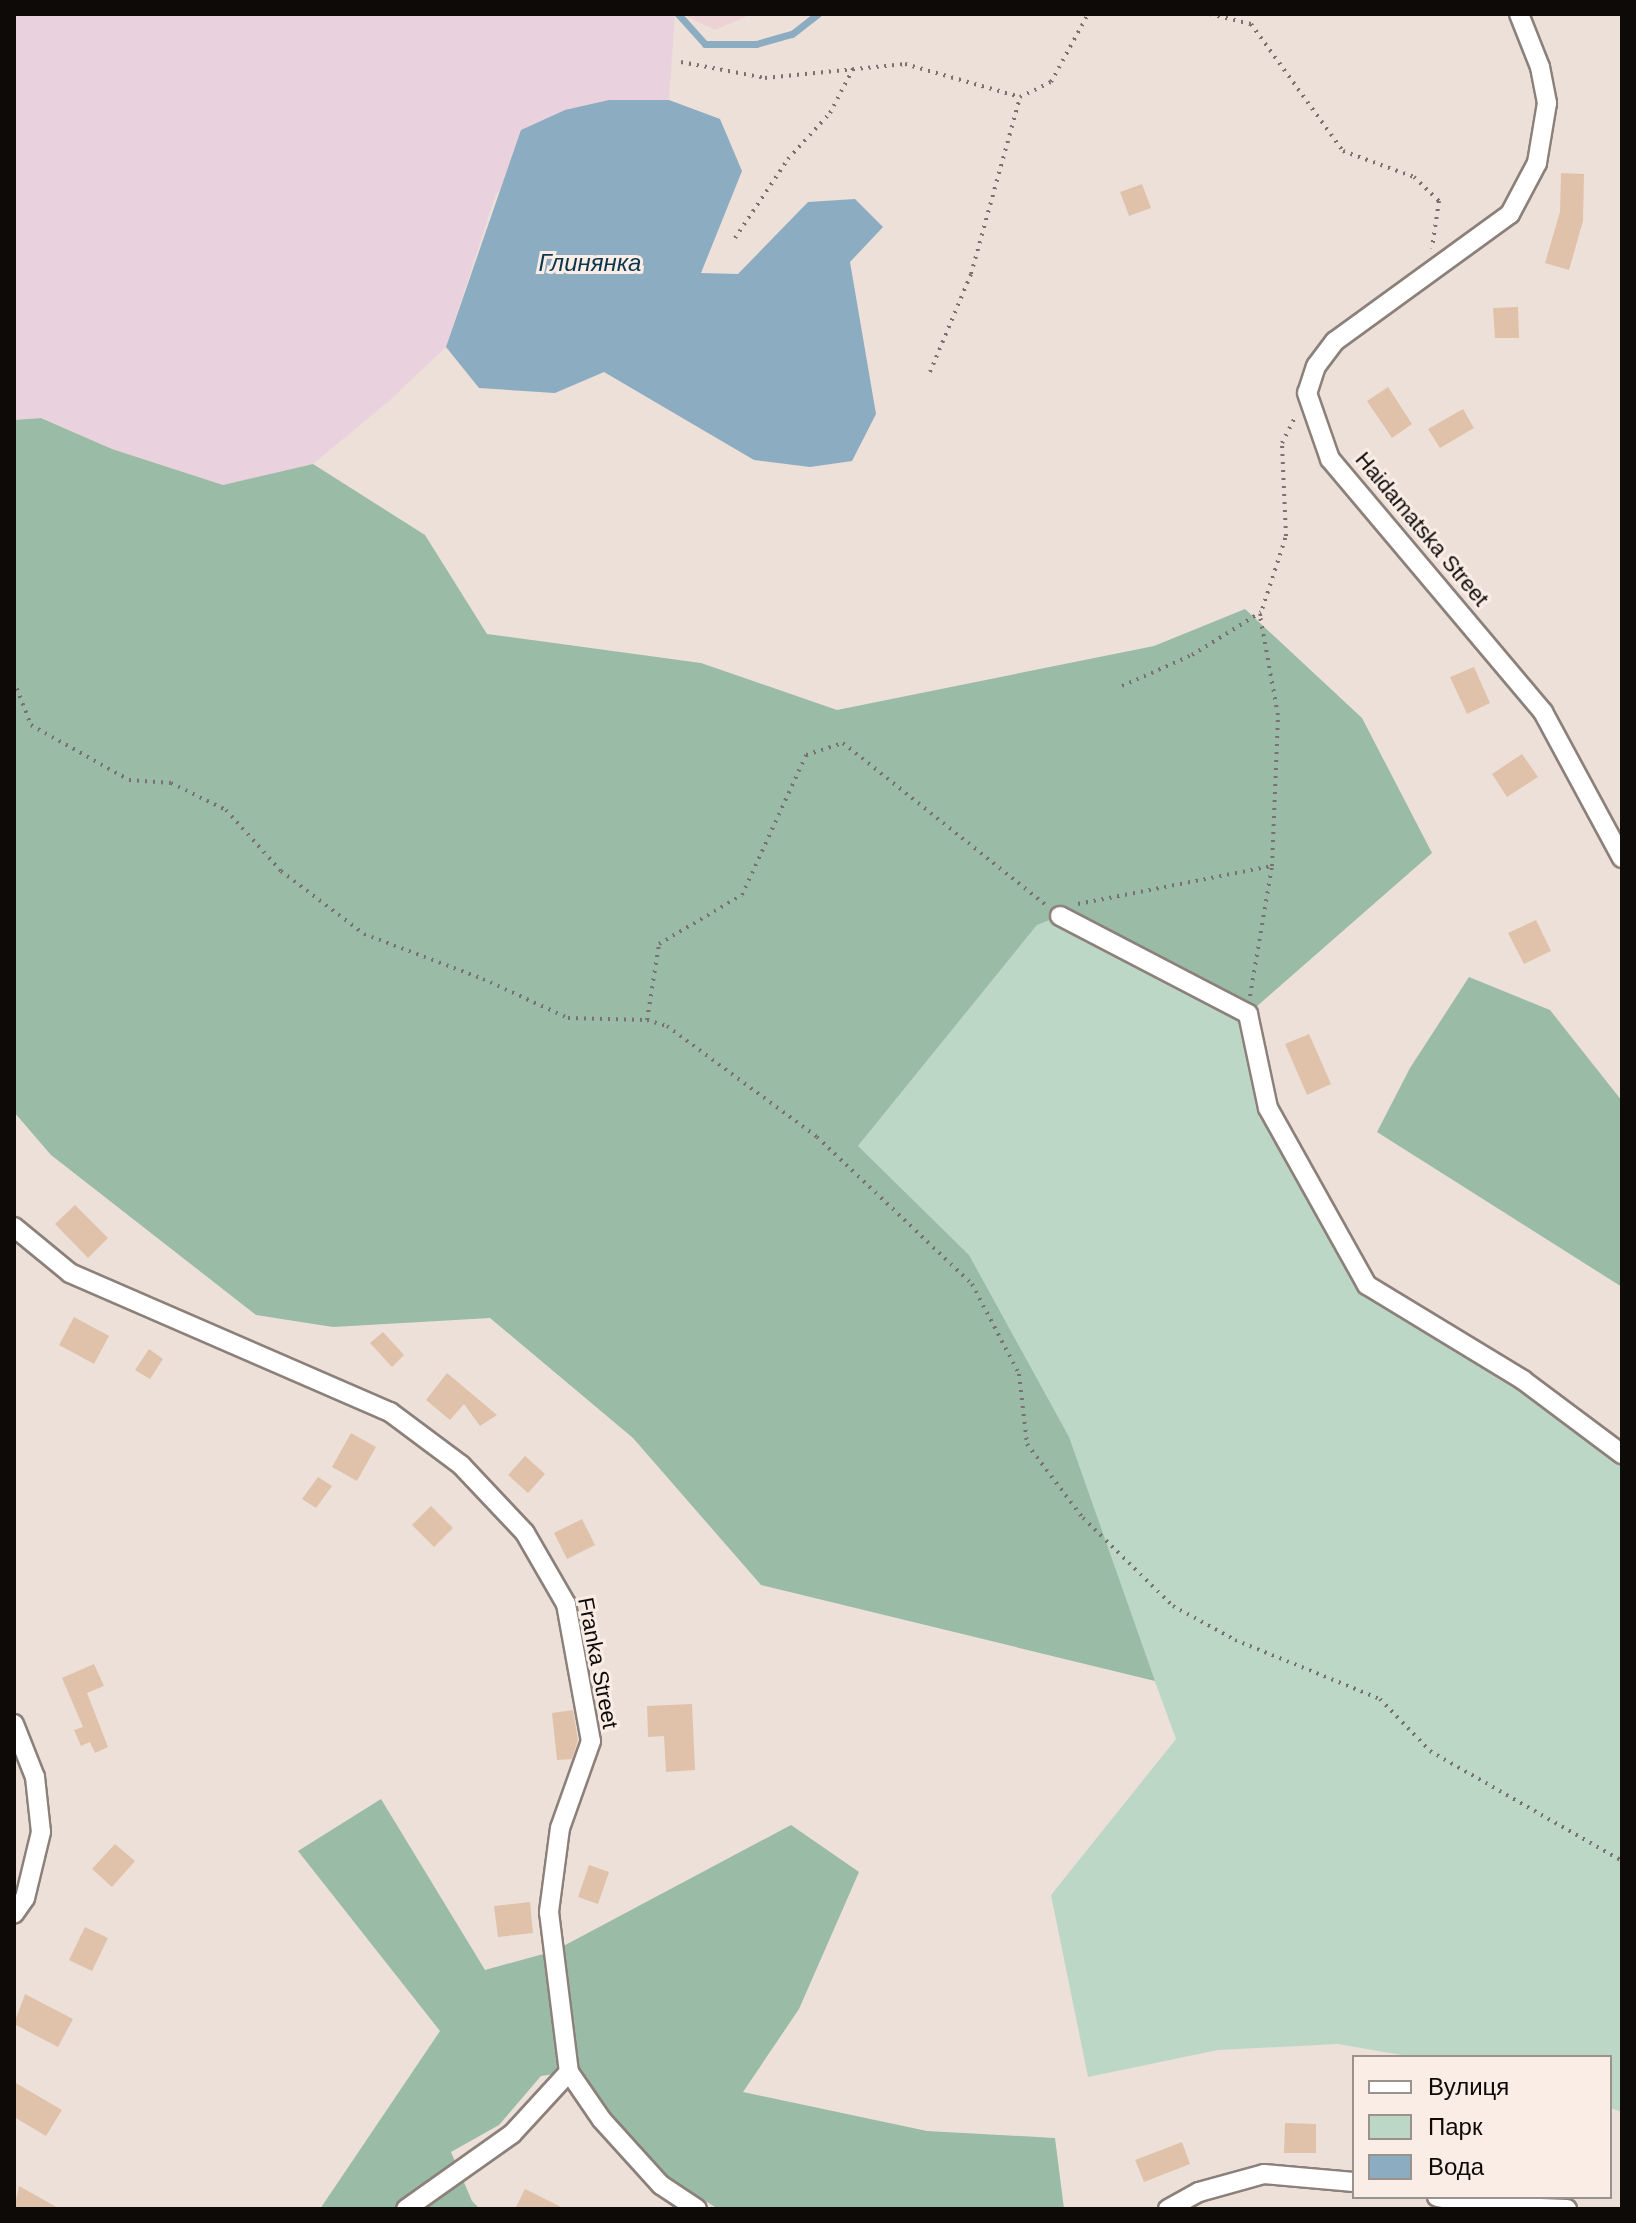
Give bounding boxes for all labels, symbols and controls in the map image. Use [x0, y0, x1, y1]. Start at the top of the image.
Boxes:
water label: Глинянка [539, 249, 641, 277]
street label: Haidamatska Street [1350, 447, 1494, 611]
street label: Franka Street [572, 1595, 624, 1731]
legend [1352, 2055, 1612, 2199]
text: Вулиця [1428, 2073, 1509, 2100]
text: Парк [1428, 2113, 1482, 2140]
text: Вода [1428, 2153, 1484, 2180]

